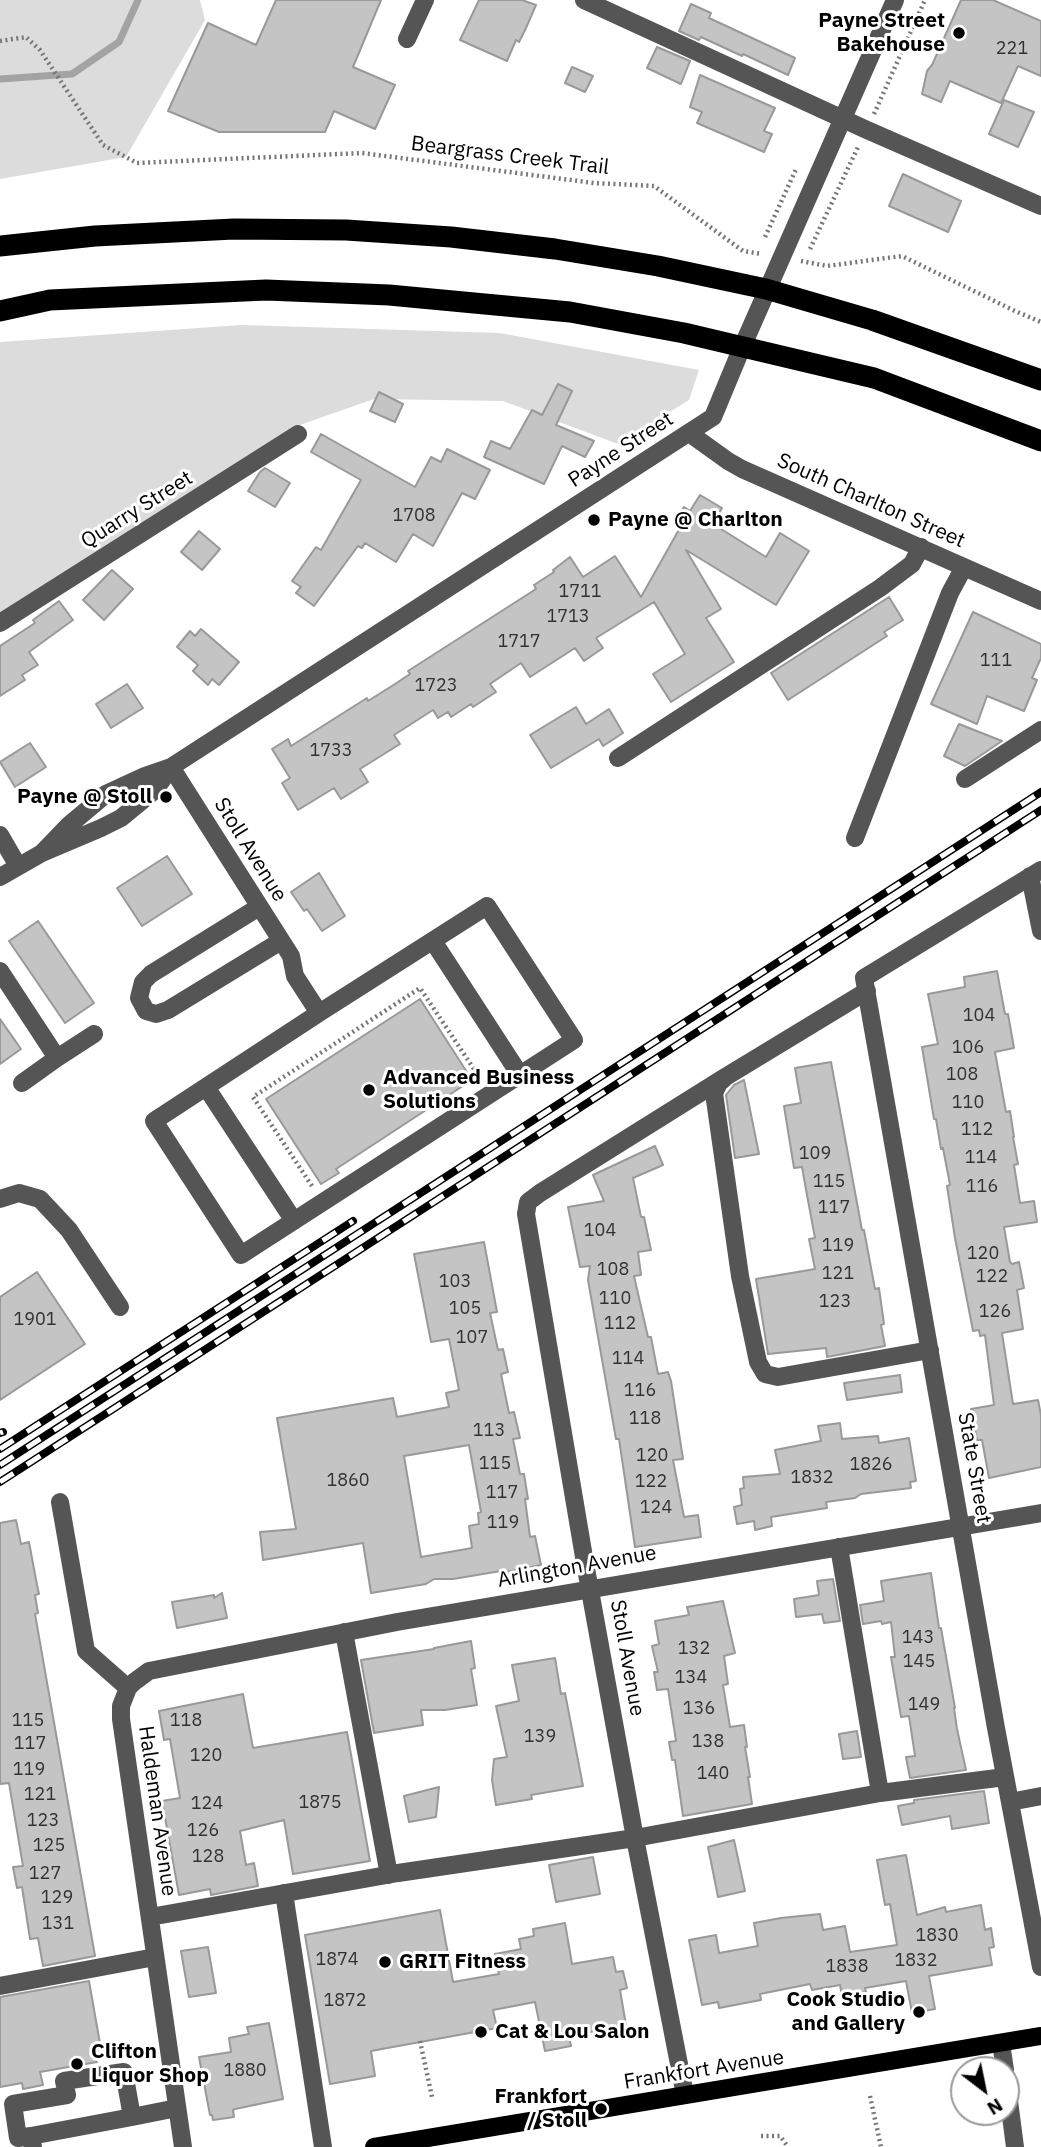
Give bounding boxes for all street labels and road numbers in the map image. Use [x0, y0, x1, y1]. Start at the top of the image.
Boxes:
street label: Beargrass Creek Trail [409, 131, 611, 181]
street label: Payne Street [564, 407, 678, 493]
street label: South Charlton Street [773, 448, 969, 554]
street label: Quarry Street [77, 466, 197, 554]
street label: Stoll Avenue [208, 793, 292, 907]
street label: State Street [952, 1411, 996, 1525]
street label: Arlington Avenue [495, 1541, 659, 1593]
street label: Stoll Avenue [604, 1598, 650, 1718]
street label: Haldeman Avenue [133, 1724, 181, 1898]
street label: Frankfort Avenue [622, 2045, 786, 2095]

